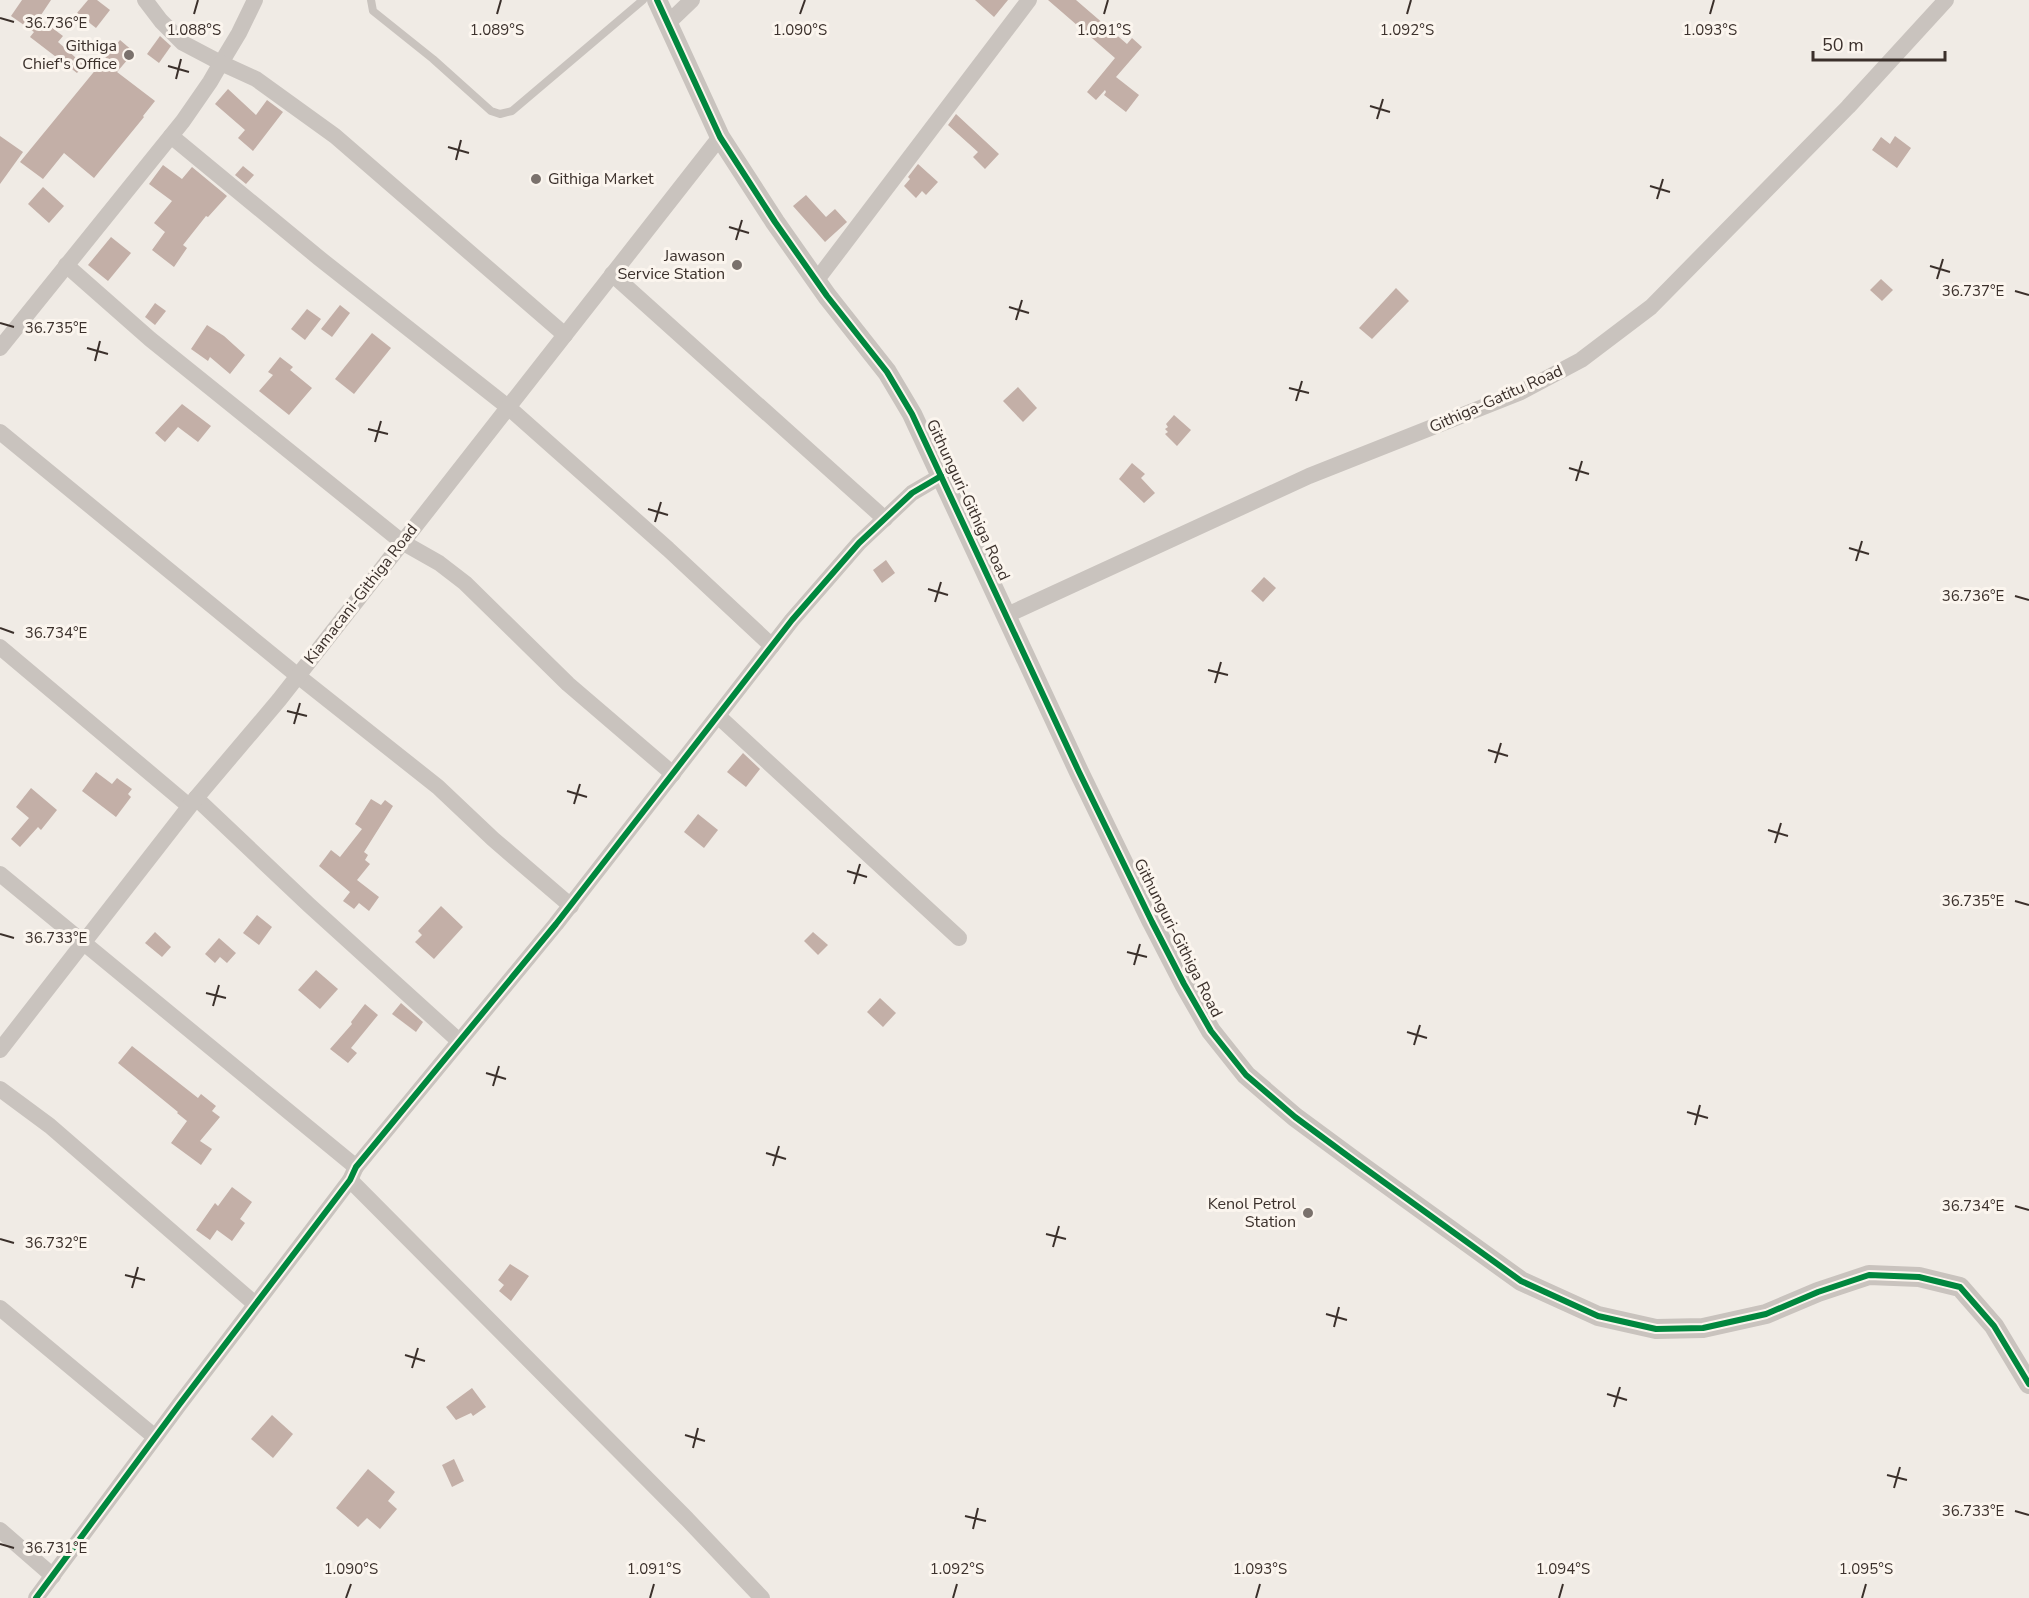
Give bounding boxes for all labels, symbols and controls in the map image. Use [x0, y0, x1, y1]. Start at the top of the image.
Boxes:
text: 36.736°E [25, 13, 87, 33]
text: 1.088°S [167, 20, 221, 40]
text: 1.089°S [470, 20, 524, 40]
text: 1.090°S [773, 20, 827, 40]
text: 1.091°S [1077, 20, 1131, 40]
text: 1.092°S [1380, 20, 1434, 40]
text: 1.093°S [1683, 20, 1737, 40]
scale bar [1813, 24, 1945, 62]
text: 50 m [1822, 33, 1864, 57]
place label: Githiga Chief's Office [22, 35, 117, 75]
marker: Githiga Chief's Office [122, 48, 136, 62]
place label: Githiga Market [548, 168, 654, 190]
marker: Githiga Market [529, 172, 543, 186]
place label: Jawason Service Station [617, 245, 725, 285]
marker: Jawason Service Station [730, 258, 744, 272]
text: 36.737°E [1942, 281, 2004, 301]
text: 36.735°E [25, 318, 87, 338]
street label: Githiga-Gatitu Road [1426, 360, 1566, 438]
street label: Githunguri-Githiga Road [921, 416, 1015, 584]
street label: Kiamacani-Githiga Road [299, 519, 423, 669]
text: 36.736°E [1942, 586, 2004, 606]
text: 36.734°E [25, 623, 87, 643]
street label: Githunguri-Githiga Road [1128, 855, 1228, 1021]
text: 36.735°E [1942, 891, 2004, 911]
text: 36.733°E [25, 928, 87, 948]
place label: Kenol Petrol Station [1208, 1193, 1296, 1233]
text: 36.734°E [1942, 1196, 2004, 1216]
marker: Kenol Petrol Station [1301, 1206, 1315, 1220]
text: 36.732°E [25, 1233, 87, 1253]
text: 36.733°E [1942, 1501, 2004, 1521]
text: 36.731°E [25, 1538, 87, 1558]
text: 1.090°S [324, 1559, 378, 1579]
text: 1.091°S [627, 1559, 681, 1579]
text: 1.092°S [930, 1559, 984, 1579]
text: 1.093°S [1233, 1559, 1287, 1579]
text: 1.094°S [1536, 1559, 1590, 1579]
text: 1.095°S [1839, 1559, 1893, 1579]

